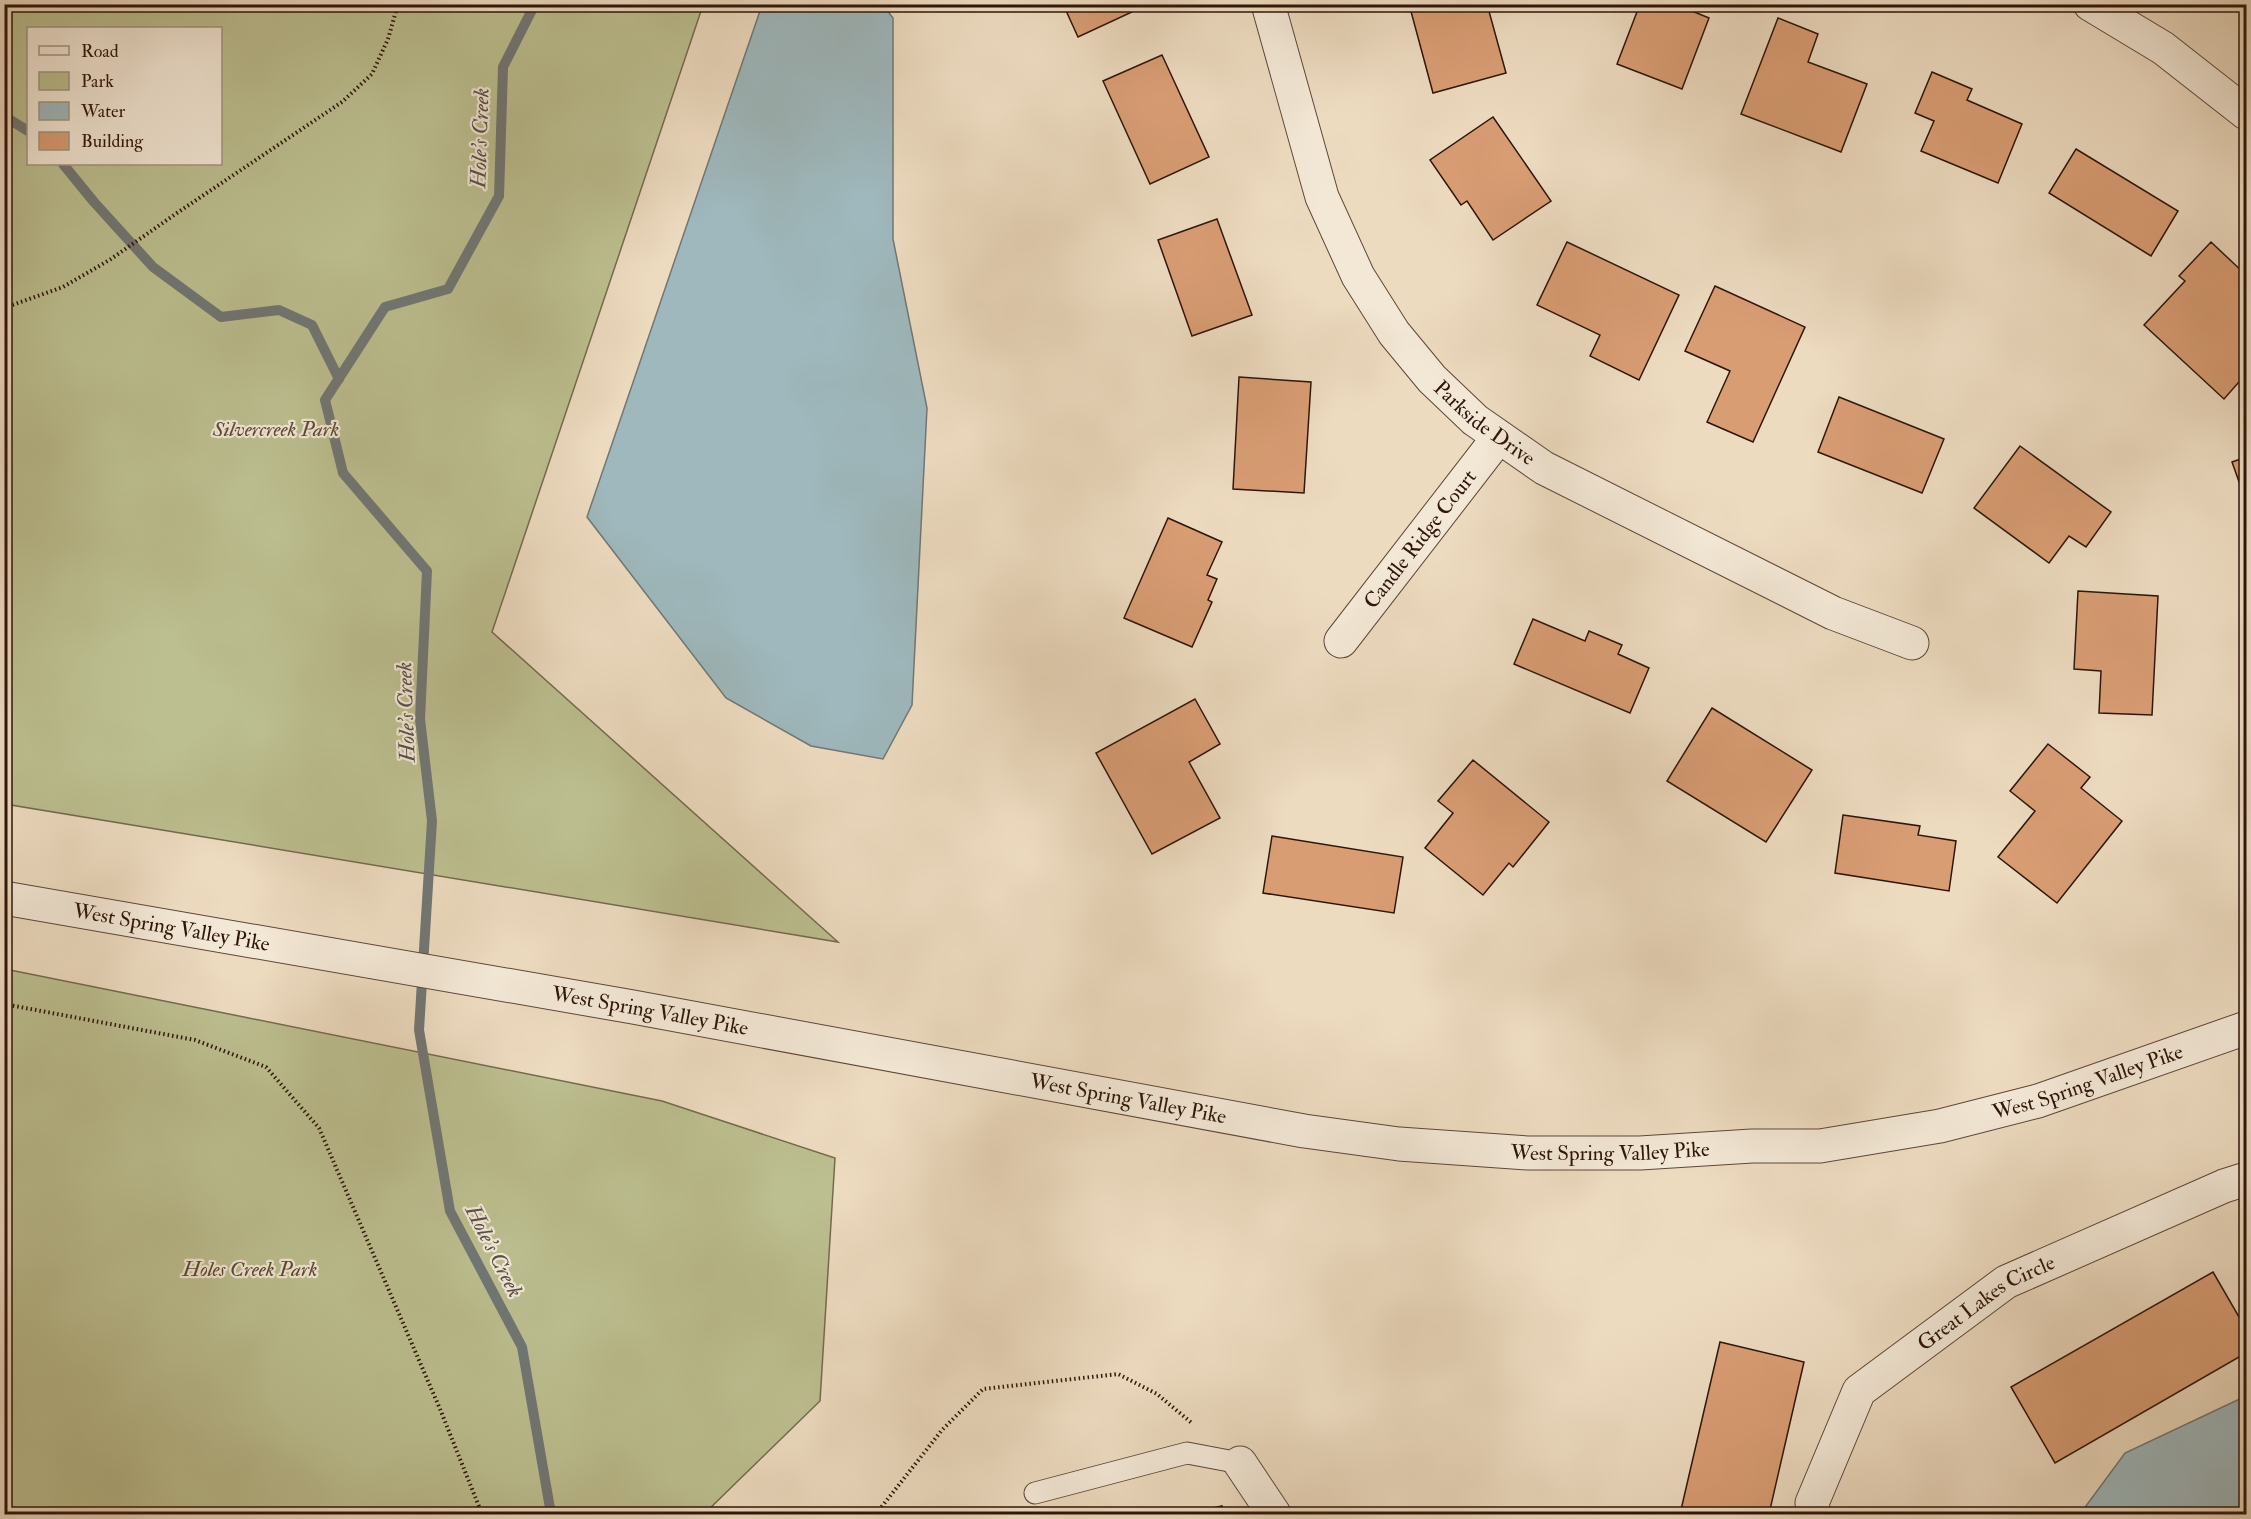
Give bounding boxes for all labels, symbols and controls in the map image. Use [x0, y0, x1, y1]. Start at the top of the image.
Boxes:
legend [27, 27, 222, 165]
text: Road [81, 40, 119, 63]
text: Park [81, 70, 114, 93]
water label: Hole's Creek [464, 87, 496, 190]
text: Water [80, 100, 125, 123]
text: Building [81, 130, 144, 153]
street label: Parkside Drive [1428, 374, 1541, 471]
park label: Silvercreek Park [212, 416, 339, 443]
street label: Candle Ridge Court [1358, 464, 1482, 614]
water label: Hole's Creek [390, 661, 422, 764]
street label: West Spring Valley Pike [70, 897, 272, 957]
street label: West Spring Valley Pike [549, 980, 751, 1042]
street label: West Spring Valley Pike [1989, 1038, 2187, 1126]
street label: West Spring Valley Pike [1027, 1067, 1229, 1130]
street label: West Spring Valley Pike [1509, 1135, 1711, 1167]
water label: Hole's Creek [458, 1199, 529, 1302]
street label: Great Lakes Circle [1912, 1249, 2059, 1357]
park label: Holes Creek Park [182, 1256, 317, 1283]

